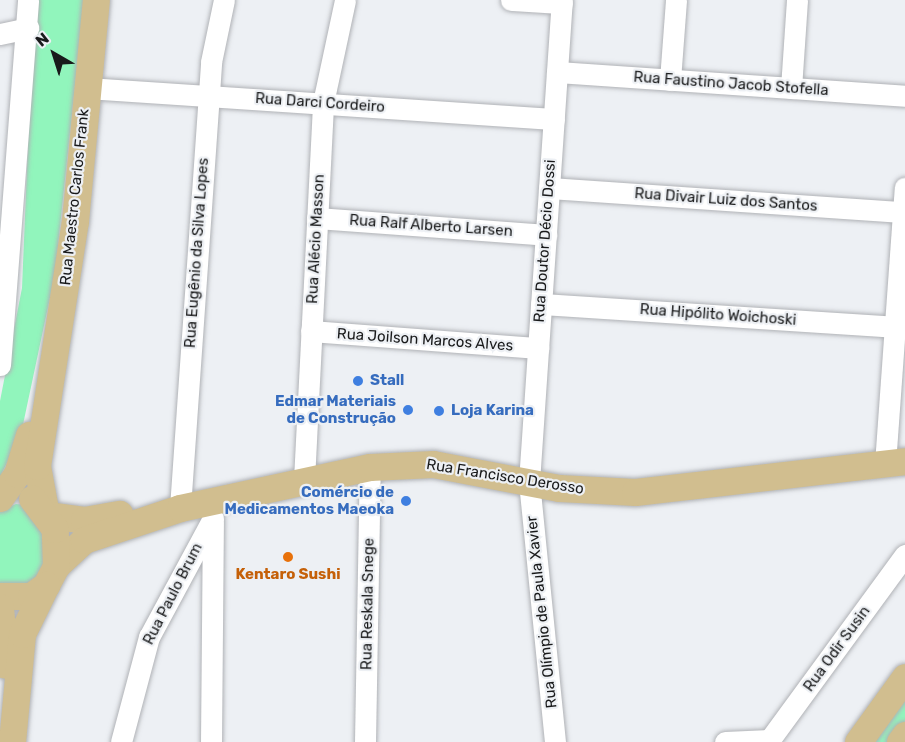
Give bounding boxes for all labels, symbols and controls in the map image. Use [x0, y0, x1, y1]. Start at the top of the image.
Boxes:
north arrow [24, 24, 84, 84]
text: N [32, 29, 53, 51]
street label: Rua Faustino Jacob Stofella [633, 68, 829, 100]
street label: Rua Darci Cordeiro [255, 89, 385, 117]
street label: Rua Maestro Carlos Frank [57, 108, 93, 286]
street label: Rua Eugênio da Silva Lopes [181, 157, 213, 349]
street label: Rua Doutor Décio Dossi [530, 159, 560, 323]
street label: Rua Alécio Masson [304, 173, 328, 305]
street label: Rua Divair Luiz dos Santos [634, 185, 818, 215]
street label: Rua Ralf Alberto Larsen [348, 211, 514, 241]
street label: Rua Hipólito Woichoski [639, 301, 797, 329]
street label: Rua Joilson Marcos Alves [336, 325, 514, 355]
place label: Stall [370, 372, 404, 390]
marker: Stall [351, 374, 365, 388]
place label: Edmar Materiais de Construção [275, 392, 396, 427]
place label: Loja Karina [451, 402, 534, 420]
marker: Edmar Materiais de Construção [401, 403, 415, 417]
marker: Loja Karina [432, 404, 446, 418]
street label: Rua Francisco Derosso [425, 456, 585, 498]
place label: Comércio de Medicamentos Maeoka [225, 483, 394, 518]
marker: Comércio de Medicamentos Maeoka [399, 494, 413, 508]
street label: Rua Olímpio de Paula Xavier [523, 515, 561, 709]
street label: Rua Reskala Snege [358, 538, 378, 670]
street label: Rua Paulo Brum [140, 540, 206, 648]
marker: Kentaro Sushi [281, 550, 295, 564]
place label: Kentaro Sushi [236, 566, 340, 584]
street label: Rua Odir Susin [800, 603, 874, 695]

